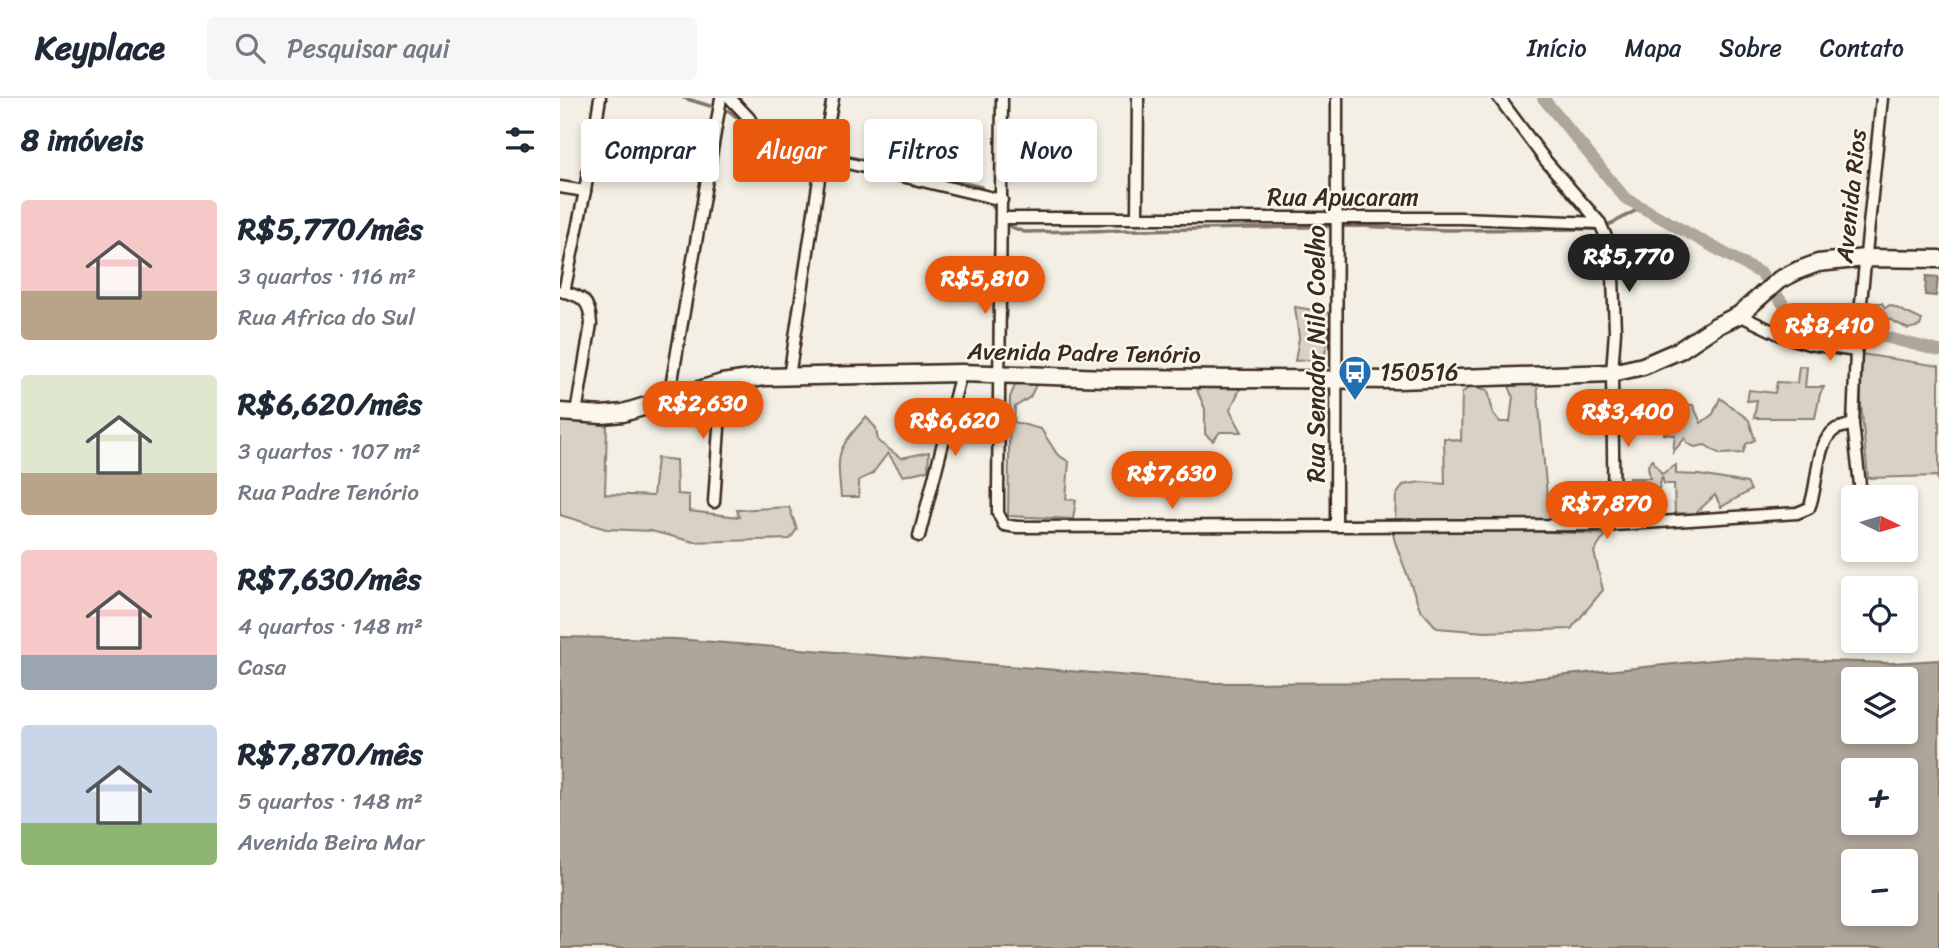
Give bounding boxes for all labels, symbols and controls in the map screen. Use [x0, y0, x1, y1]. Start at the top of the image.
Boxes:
search box [207, 17, 697, 80]
text: Keyplace [35, 19, 165, 77]
text: Pesquisar aqui [287, 25, 450, 71]
text: Início [1527, 27, 1587, 69]
text: Mapa [1625, 27, 1681, 69]
text: Sobre [1719, 27, 1782, 69]
text: Contato [1820, 27, 1904, 69]
icon: search [231, 29, 269, 67]
text: 8 imóveis [21, 113, 143, 167]
chip: Comprar [581, 119, 719, 182]
chip: Alugar [733, 119, 850, 182]
chip: Filtros [864, 119, 983, 182]
chip: Novo [997, 119, 1097, 182]
icon: filters [501, 121, 539, 159]
street label: Avenida Rios [1823, 126, 1879, 266]
street label: Rua Apucaram [1267, 176, 1419, 218]
text: R$5,770/mês [238, 202, 423, 256]
street label: Rua Senador Nilo Coelho [1295, 225, 1337, 483]
icon: home [77, 228, 161, 312]
pin: R$5,770 [1564, 234, 1694, 294]
text: R$5,770 [1584, 236, 1674, 277]
text: 3 quartos · 116 m² [238, 256, 416, 297]
pin: R$5,810 [920, 256, 1050, 316]
text: R$5,810 [941, 258, 1029, 299]
text: Rua Africa do Sul [238, 297, 415, 338]
pin: R$8,410 [1765, 303, 1895, 363]
text: R$8,410 [1786, 305, 1874, 346]
street label: Avenida Padre Tenório [966, 330, 1201, 376]
place label: 150516 [1380, 351, 1459, 393]
bus stop icon: 150516 [1336, 353, 1374, 402]
text: R$6,620/mês [238, 377, 422, 431]
pin: R$2,630 [638, 382, 768, 441]
text: R$2,630 [658, 383, 748, 424]
pin: R$3,400 [1563, 390, 1693, 449]
text: R$3,400 [1582, 391, 1674, 432]
pin: R$6,620 [890, 398, 1020, 458]
text: R$6,620 [910, 400, 1000, 441]
icon: home [77, 403, 161, 487]
text: 3 quartos · 107 m² [238, 431, 421, 472]
pin: R$7,630 [1107, 452, 1237, 511]
text: R$7,630 [1128, 453, 1217, 494]
text: Rua Padre Tenório [238, 472, 419, 513]
pin: R$7,870 [1542, 482, 1672, 541]
text: R$7,870 [1562, 483, 1652, 524]
north arrow [1841, 485, 1918, 562]
map controls [1841, 485, 1918, 926]
text: R$7,630/mês [238, 552, 421, 606]
button: locate [1841, 576, 1918, 653]
icon: home [77, 578, 161, 662]
text: 4 quartos · 148 m² [238, 606, 423, 647]
text: Casa [238, 647, 286, 688]
button: layers [1841, 667, 1918, 744]
text: R$7,870/mês [238, 727, 423, 781]
icon: home [77, 753, 161, 837]
button: + [1841, 758, 1918, 835]
text: 5 quartos · 148 m² [238, 781, 423, 822]
text: Avenida Beira Mar [238, 822, 424, 863]
button: − [1841, 849, 1918, 926]

